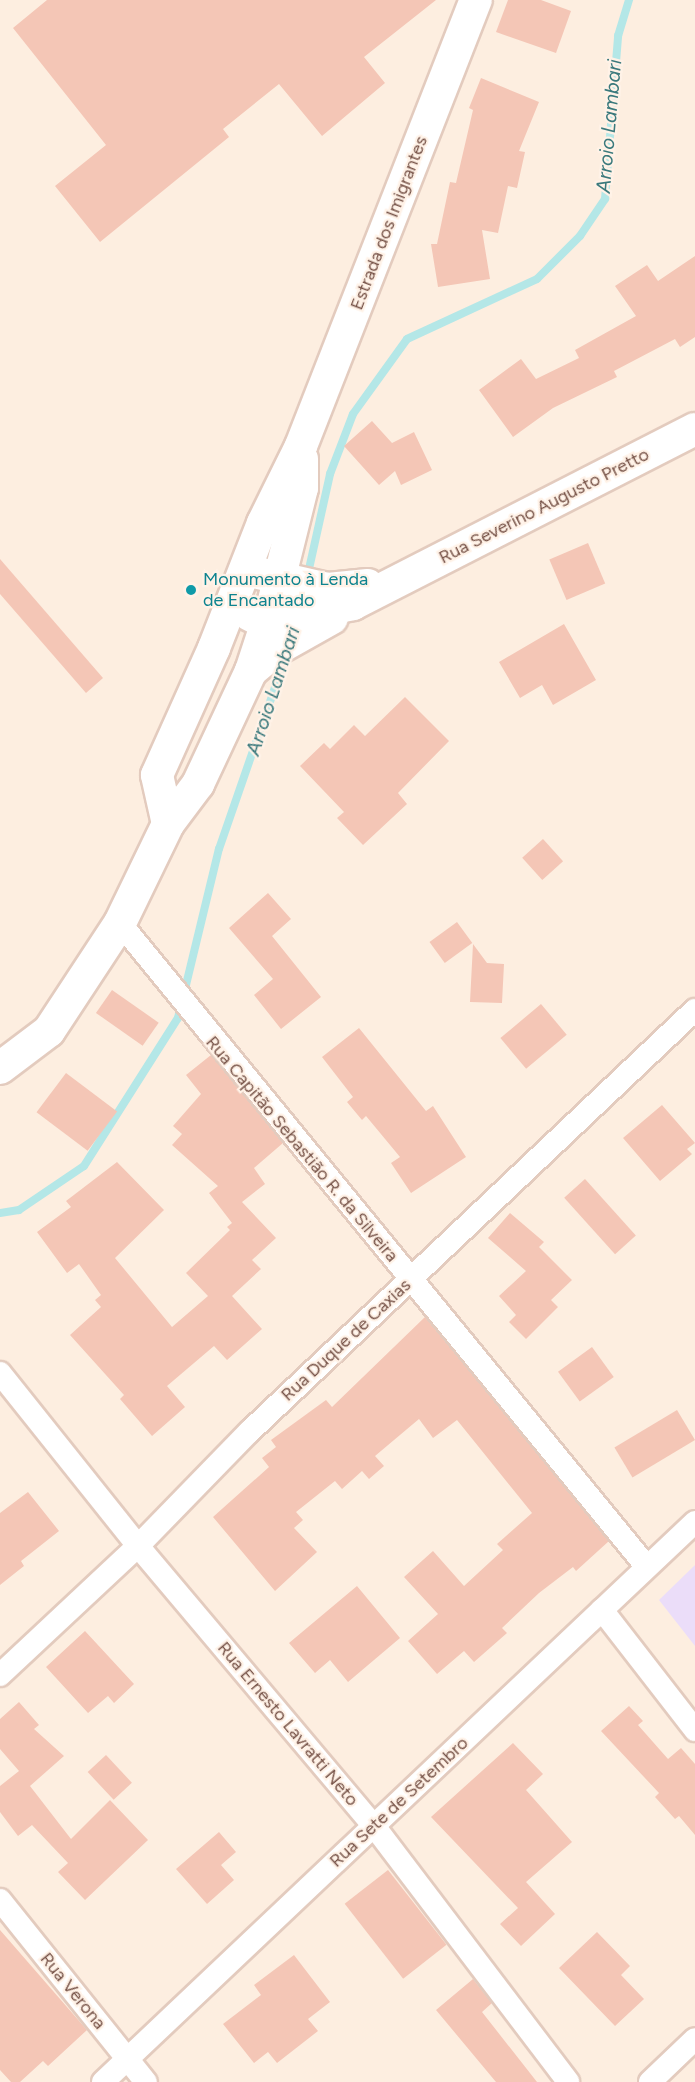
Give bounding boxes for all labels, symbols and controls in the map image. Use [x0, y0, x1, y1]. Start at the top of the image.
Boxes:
water label: Arroio Lambari [591, 58, 627, 194]
street label: Estrada dos Imigrantes [346, 133, 432, 313]
street label: Rua Severino Augusto Pretto [435, 444, 653, 568]
place label: Monumento à Lenda de Encantado [203, 569, 368, 612]
marker: Monumento à Lenda de Encantado [184, 583, 198, 597]
water label: Arroio Lambari [241, 623, 305, 759]
street label: Rua Capitão Sebastião R. da Silveira [201, 1032, 403, 1266]
street label: Rua Duque de Caxias [277, 1274, 415, 1406]
street label: Rua Ernesto Lavratti Neto [213, 1637, 363, 1811]
street label: Rua Sete de Setembro [325, 1732, 473, 1872]
street label: Rua Verona [36, 1948, 110, 2034]

